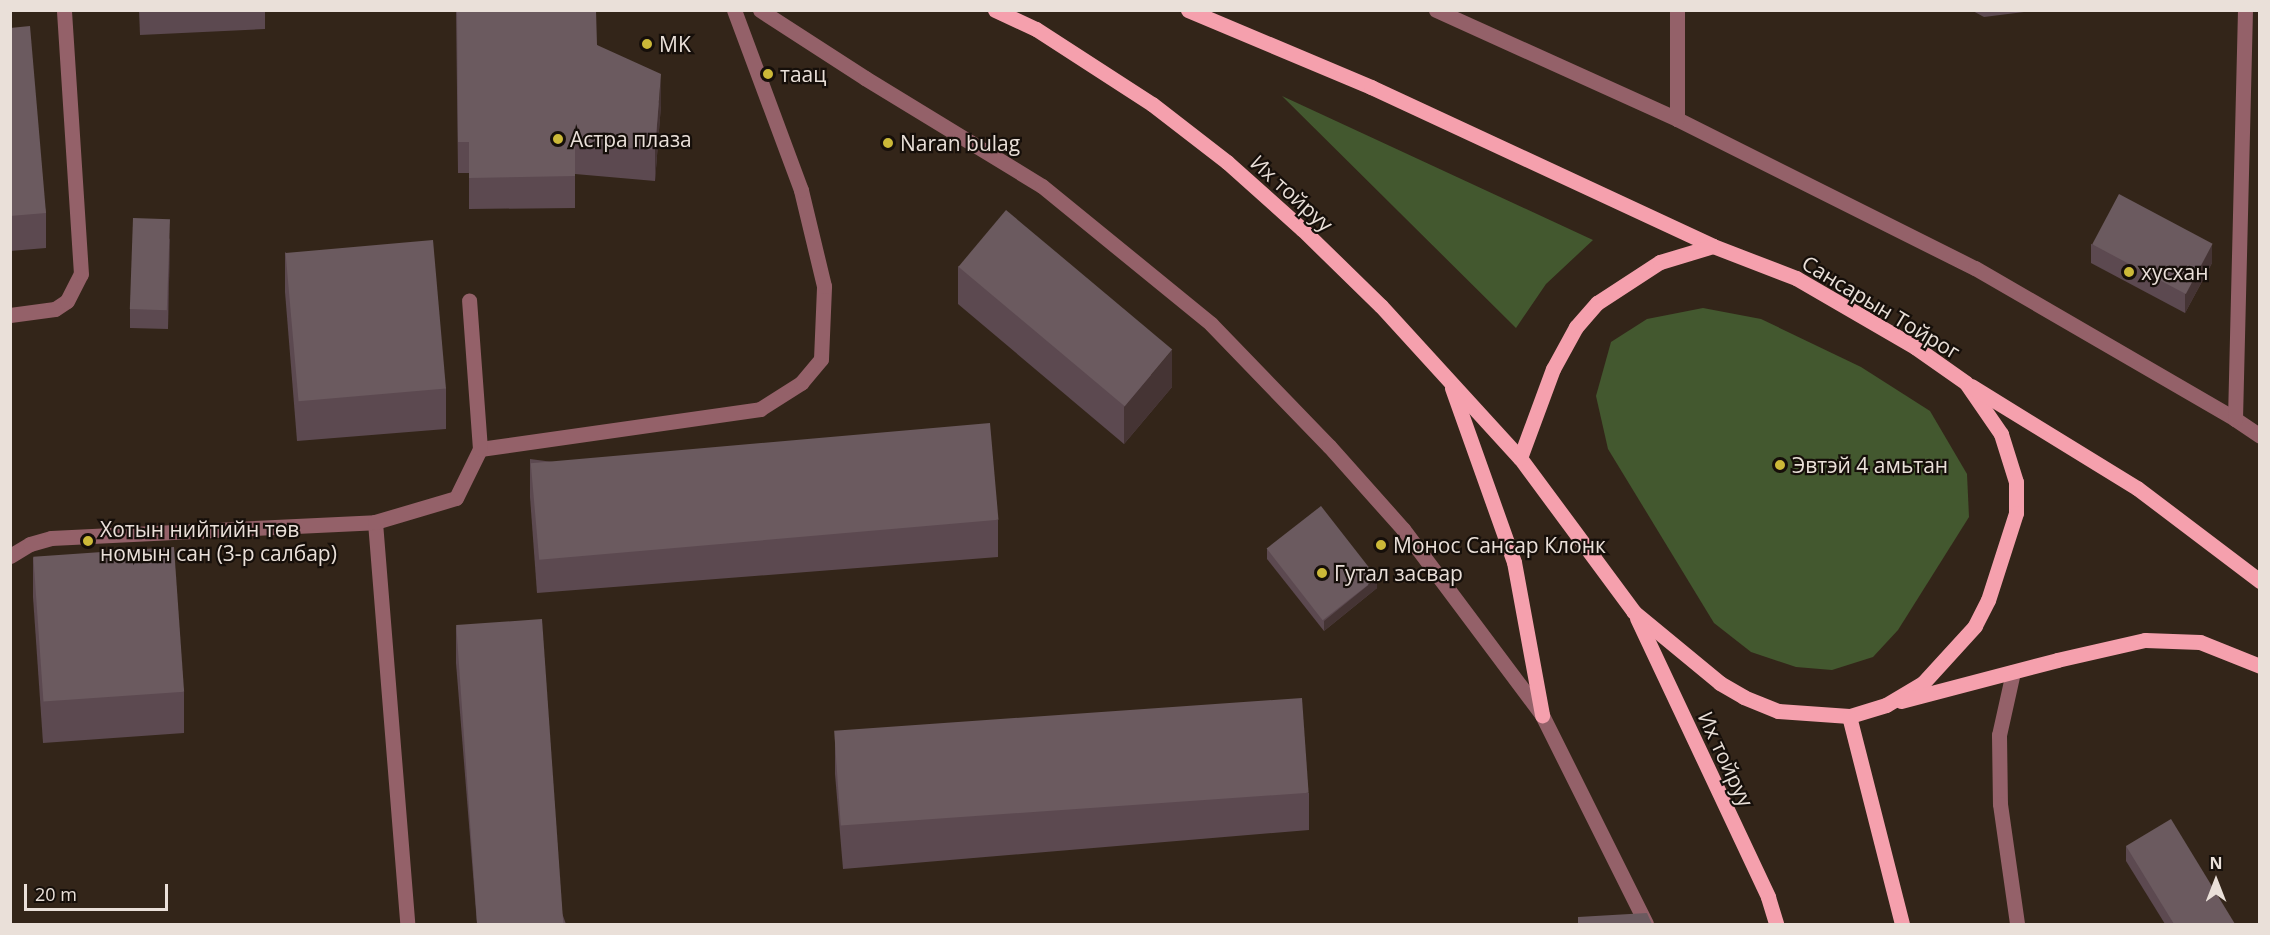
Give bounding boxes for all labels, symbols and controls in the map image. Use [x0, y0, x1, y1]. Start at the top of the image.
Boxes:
place label: MK [659, 31, 691, 57]
marker: MK [640, 37, 654, 51]
place label: таац [780, 61, 826, 87]
marker: таац [761, 67, 775, 81]
place label: Астра плаза [570, 126, 692, 152]
place label: Naran bulag [900, 130, 1020, 156]
marker: Астра плаза [551, 132, 565, 146]
marker: Naran bulag [881, 136, 895, 150]
street label: Их тойруу [1246, 149, 1338, 237]
street label: Сансарын Тойрог [1797, 250, 1965, 364]
place label: хусхан [2141, 259, 2209, 285]
marker: хусхан [2122, 265, 2136, 279]
place label: Эвтэй 4 амьтан [1792, 452, 1948, 478]
marker: Эвтэй 4 амьтан [1773, 458, 1787, 472]
place label: Хотын нийтийн төв номын сан (3-р салбар) [100, 516, 337, 566]
place label: Монос Сансар Клонк [1393, 532, 1606, 558]
marker: Хотын нийтийн төв номын сан (3-р салбар) [81, 534, 95, 548]
marker: Монос Сансар Клонк [1374, 538, 1388, 552]
place label: Гутал засвар [1334, 560, 1463, 586]
marker: Гутал засвар [1315, 566, 1329, 580]
street label: Их тойруу [1693, 707, 1759, 811]
north arrow [2186, 851, 2246, 911]
text: N [2209, 852, 2223, 874]
scale bar [27, 872, 171, 910]
text: 20 m [35, 882, 77, 906]

